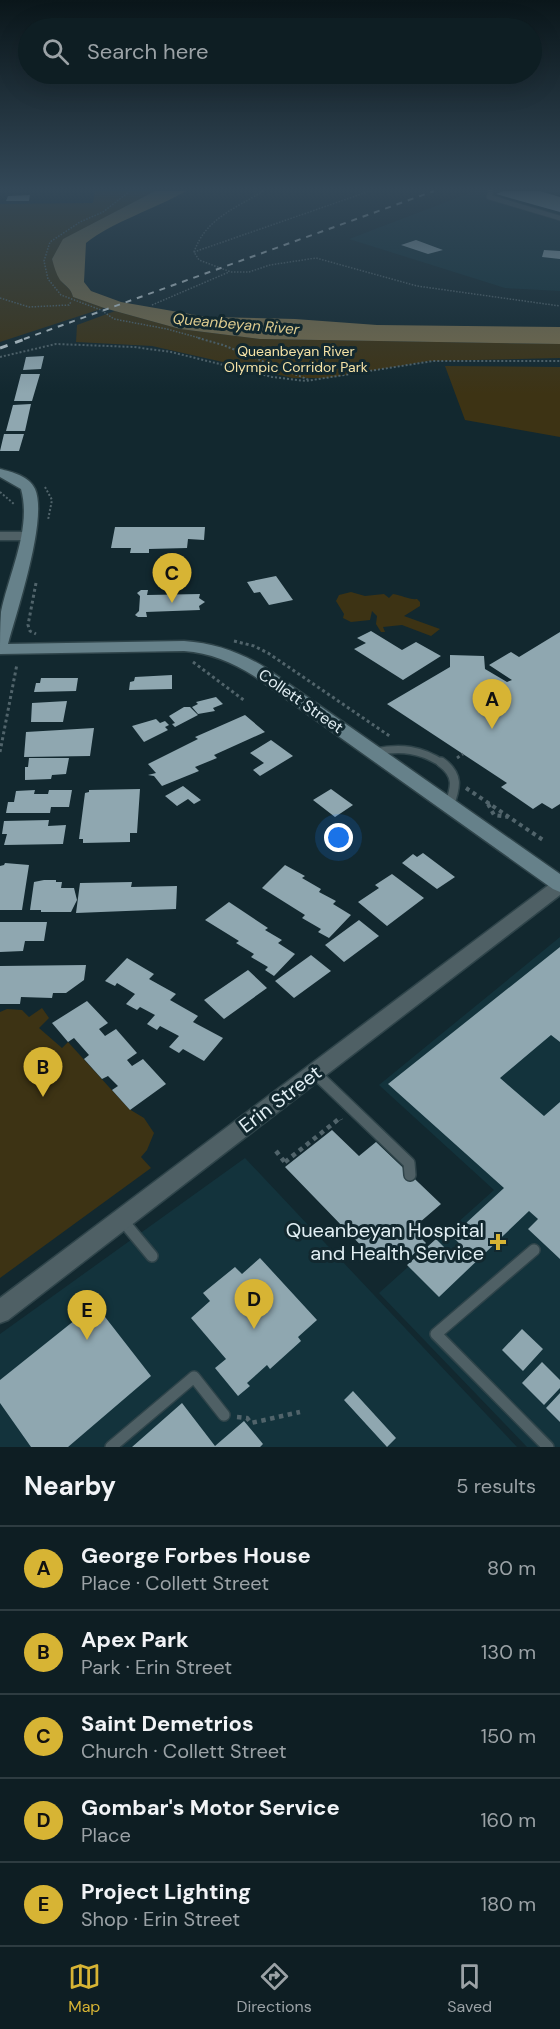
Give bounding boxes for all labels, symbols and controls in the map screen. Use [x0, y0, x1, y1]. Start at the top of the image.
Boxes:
search box [18, 18, 542, 84]
icon: search [39, 35, 72, 68]
text: Search here [87, 37, 208, 66]
water label: Queanbeyan River [172, 309, 301, 340]
park label: Queanbeyan River Olympic Corridor Park [224, 342, 368, 376]
pin: C [152, 554, 192, 603]
street label: Collett Street [254, 664, 348, 738]
pin: A [472, 680, 512, 729]
your location [324, 823, 353, 852]
pin: B [24, 1048, 63, 1097]
street label: Erin Street [233, 1059, 327, 1139]
place label: Queanbeyan Hospital and Health Service [286, 1217, 484, 1266]
marker: Queanbeyan Hospital and Health Service [489, 1233, 507, 1251]
pin: D [234, 1280, 274, 1329]
pin: E [68, 1290, 106, 1340]
text: Nearby [24, 1469, 116, 1503]
text: 5 results [456, 1473, 536, 1499]
text: George Forbes House [81, 1541, 311, 1570]
text: A [36, 1555, 51, 1581]
text: 80 m [487, 1555, 536, 1581]
text: Place · Collett Street [81, 1570, 269, 1596]
text: Apex Park [81, 1625, 189, 1654]
text: B [37, 1639, 50, 1665]
text: 130 m [481, 1639, 536, 1665]
text: Park · Erin Street [81, 1654, 232, 1680]
text: Saint Demetrios [81, 1709, 254, 1738]
text: C [36, 1723, 51, 1749]
text: 150 m [481, 1723, 536, 1749]
text: Church · Collett Street [81, 1738, 287, 1764]
text: Gombar's Motor Service [81, 1793, 340, 1822]
text: D [36, 1807, 51, 1833]
text: 160 m [480, 1807, 536, 1833]
text: Place [81, 1822, 131, 1848]
text: Project Lighting [81, 1877, 251, 1906]
text: E [38, 1891, 49, 1917]
text: 180 m [481, 1891, 536, 1917]
text: Shop · Erin Street [81, 1906, 240, 1932]
tab: Map [68, 1960, 101, 2017]
tab: Directions [236, 1960, 312, 2017]
tab: Saved [447, 1960, 492, 2017]

